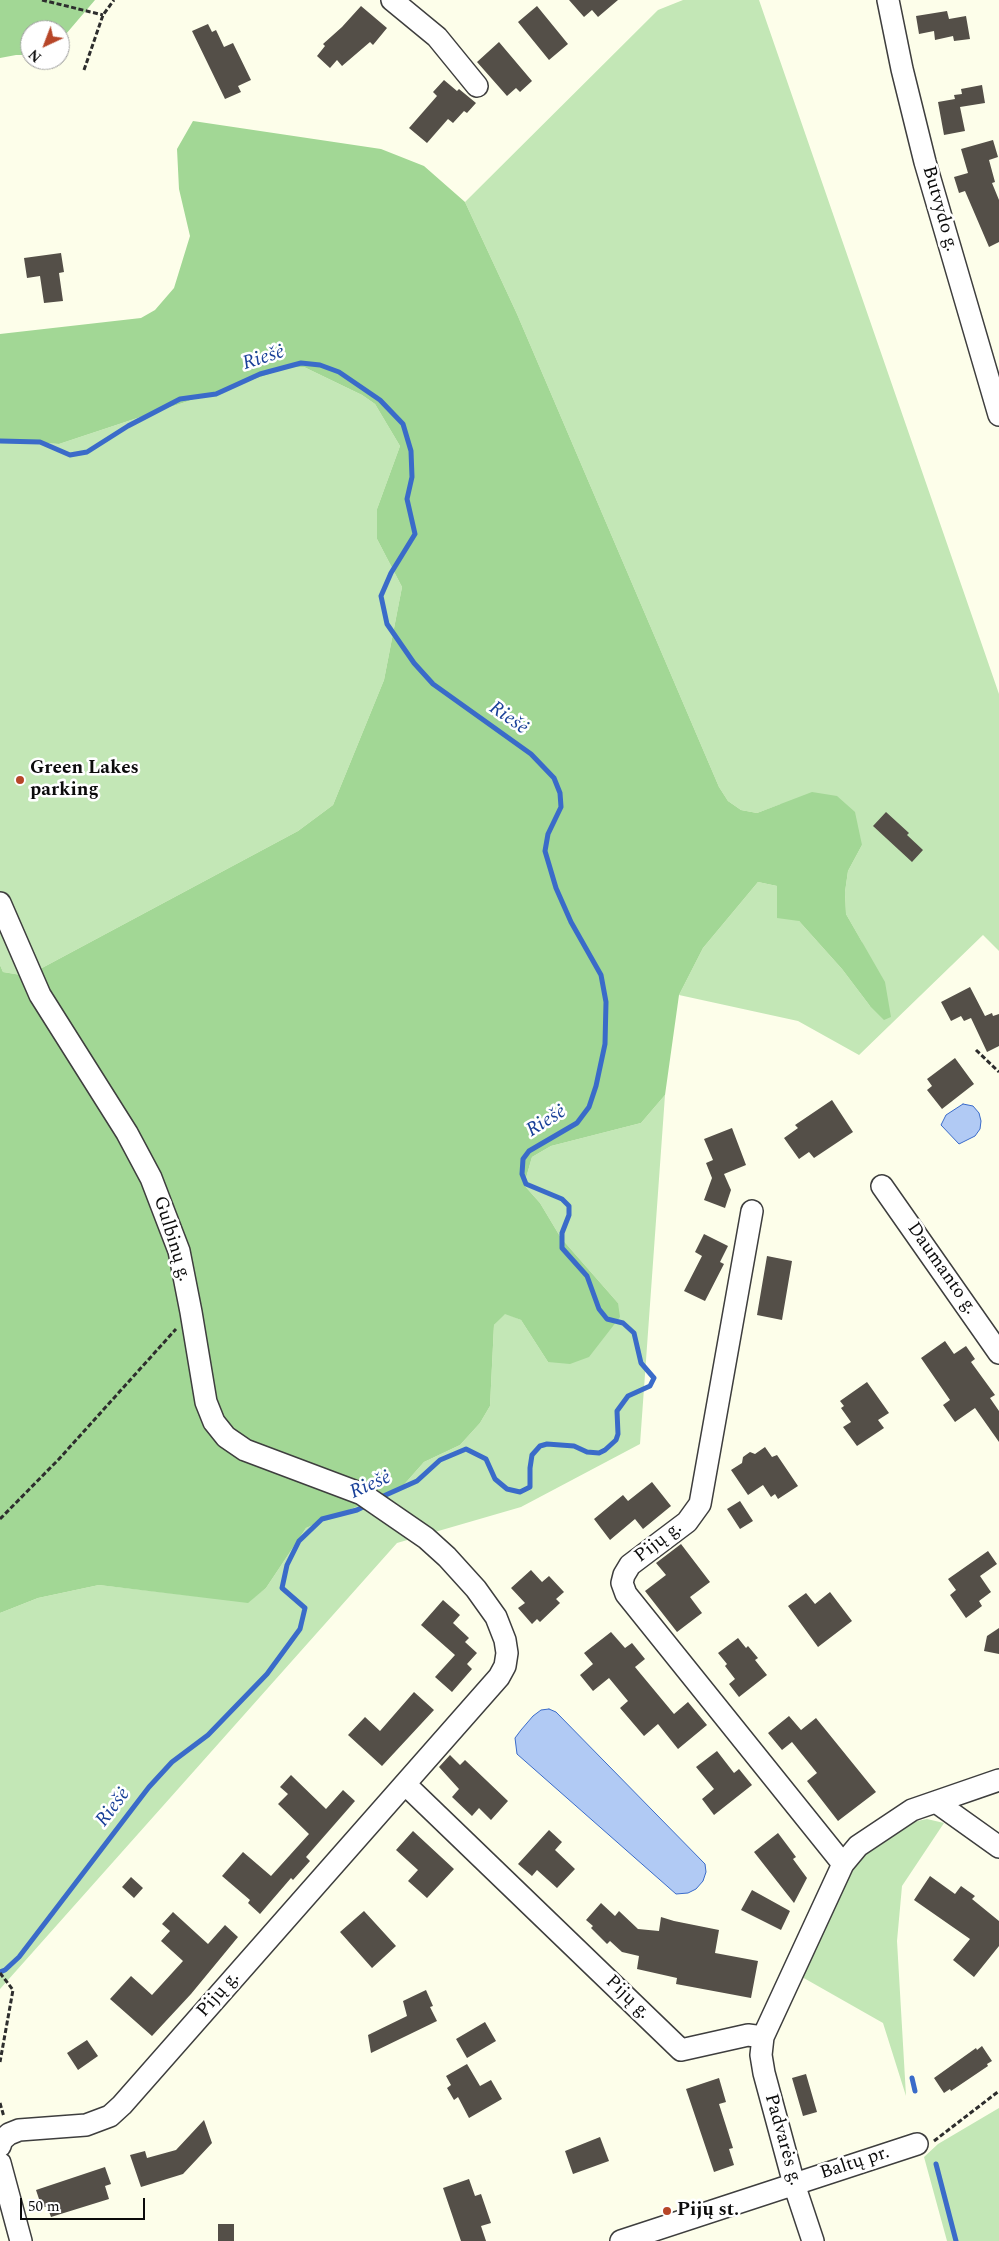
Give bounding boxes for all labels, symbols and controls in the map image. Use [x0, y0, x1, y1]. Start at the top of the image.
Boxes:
north arrow [20, 20, 70, 70]
text: N [24, 44, 46, 67]
street label: Butvydo g. [916, 164, 962, 254]
water label: Riešė [240, 341, 288, 377]
water label: Riešė [484, 697, 532, 741]
place label: Green Lakes parking [30, 758, 139, 802]
marker: Green Lakes parking [14, 774, 26, 786]
water label: Riešė [522, 1100, 572, 1144]
street label: Gulbinų g. [147, 1193, 195, 1285]
street label: Daumanto g. [901, 1218, 981, 1320]
water label: Riešė [347, 1466, 395, 1506]
street label: Pijų g. [631, 1517, 687, 1569]
water label: Riešė [92, 1784, 136, 1832]
street label: Pijų g. [193, 1967, 245, 2023]
street label: Pijų g. [600, 1971, 654, 2025]
street label: Padvarės g. [758, 2092, 806, 2188]
street label: Baltų pr. [817, 2142, 893, 2186]
scale bar [22, 2188, 148, 2220]
text: 50 m [28, 2195, 60, 2218]
place label: Pijų st. [677, 2200, 739, 2222]
marker: Pijų st. [661, 2205, 673, 2217]

